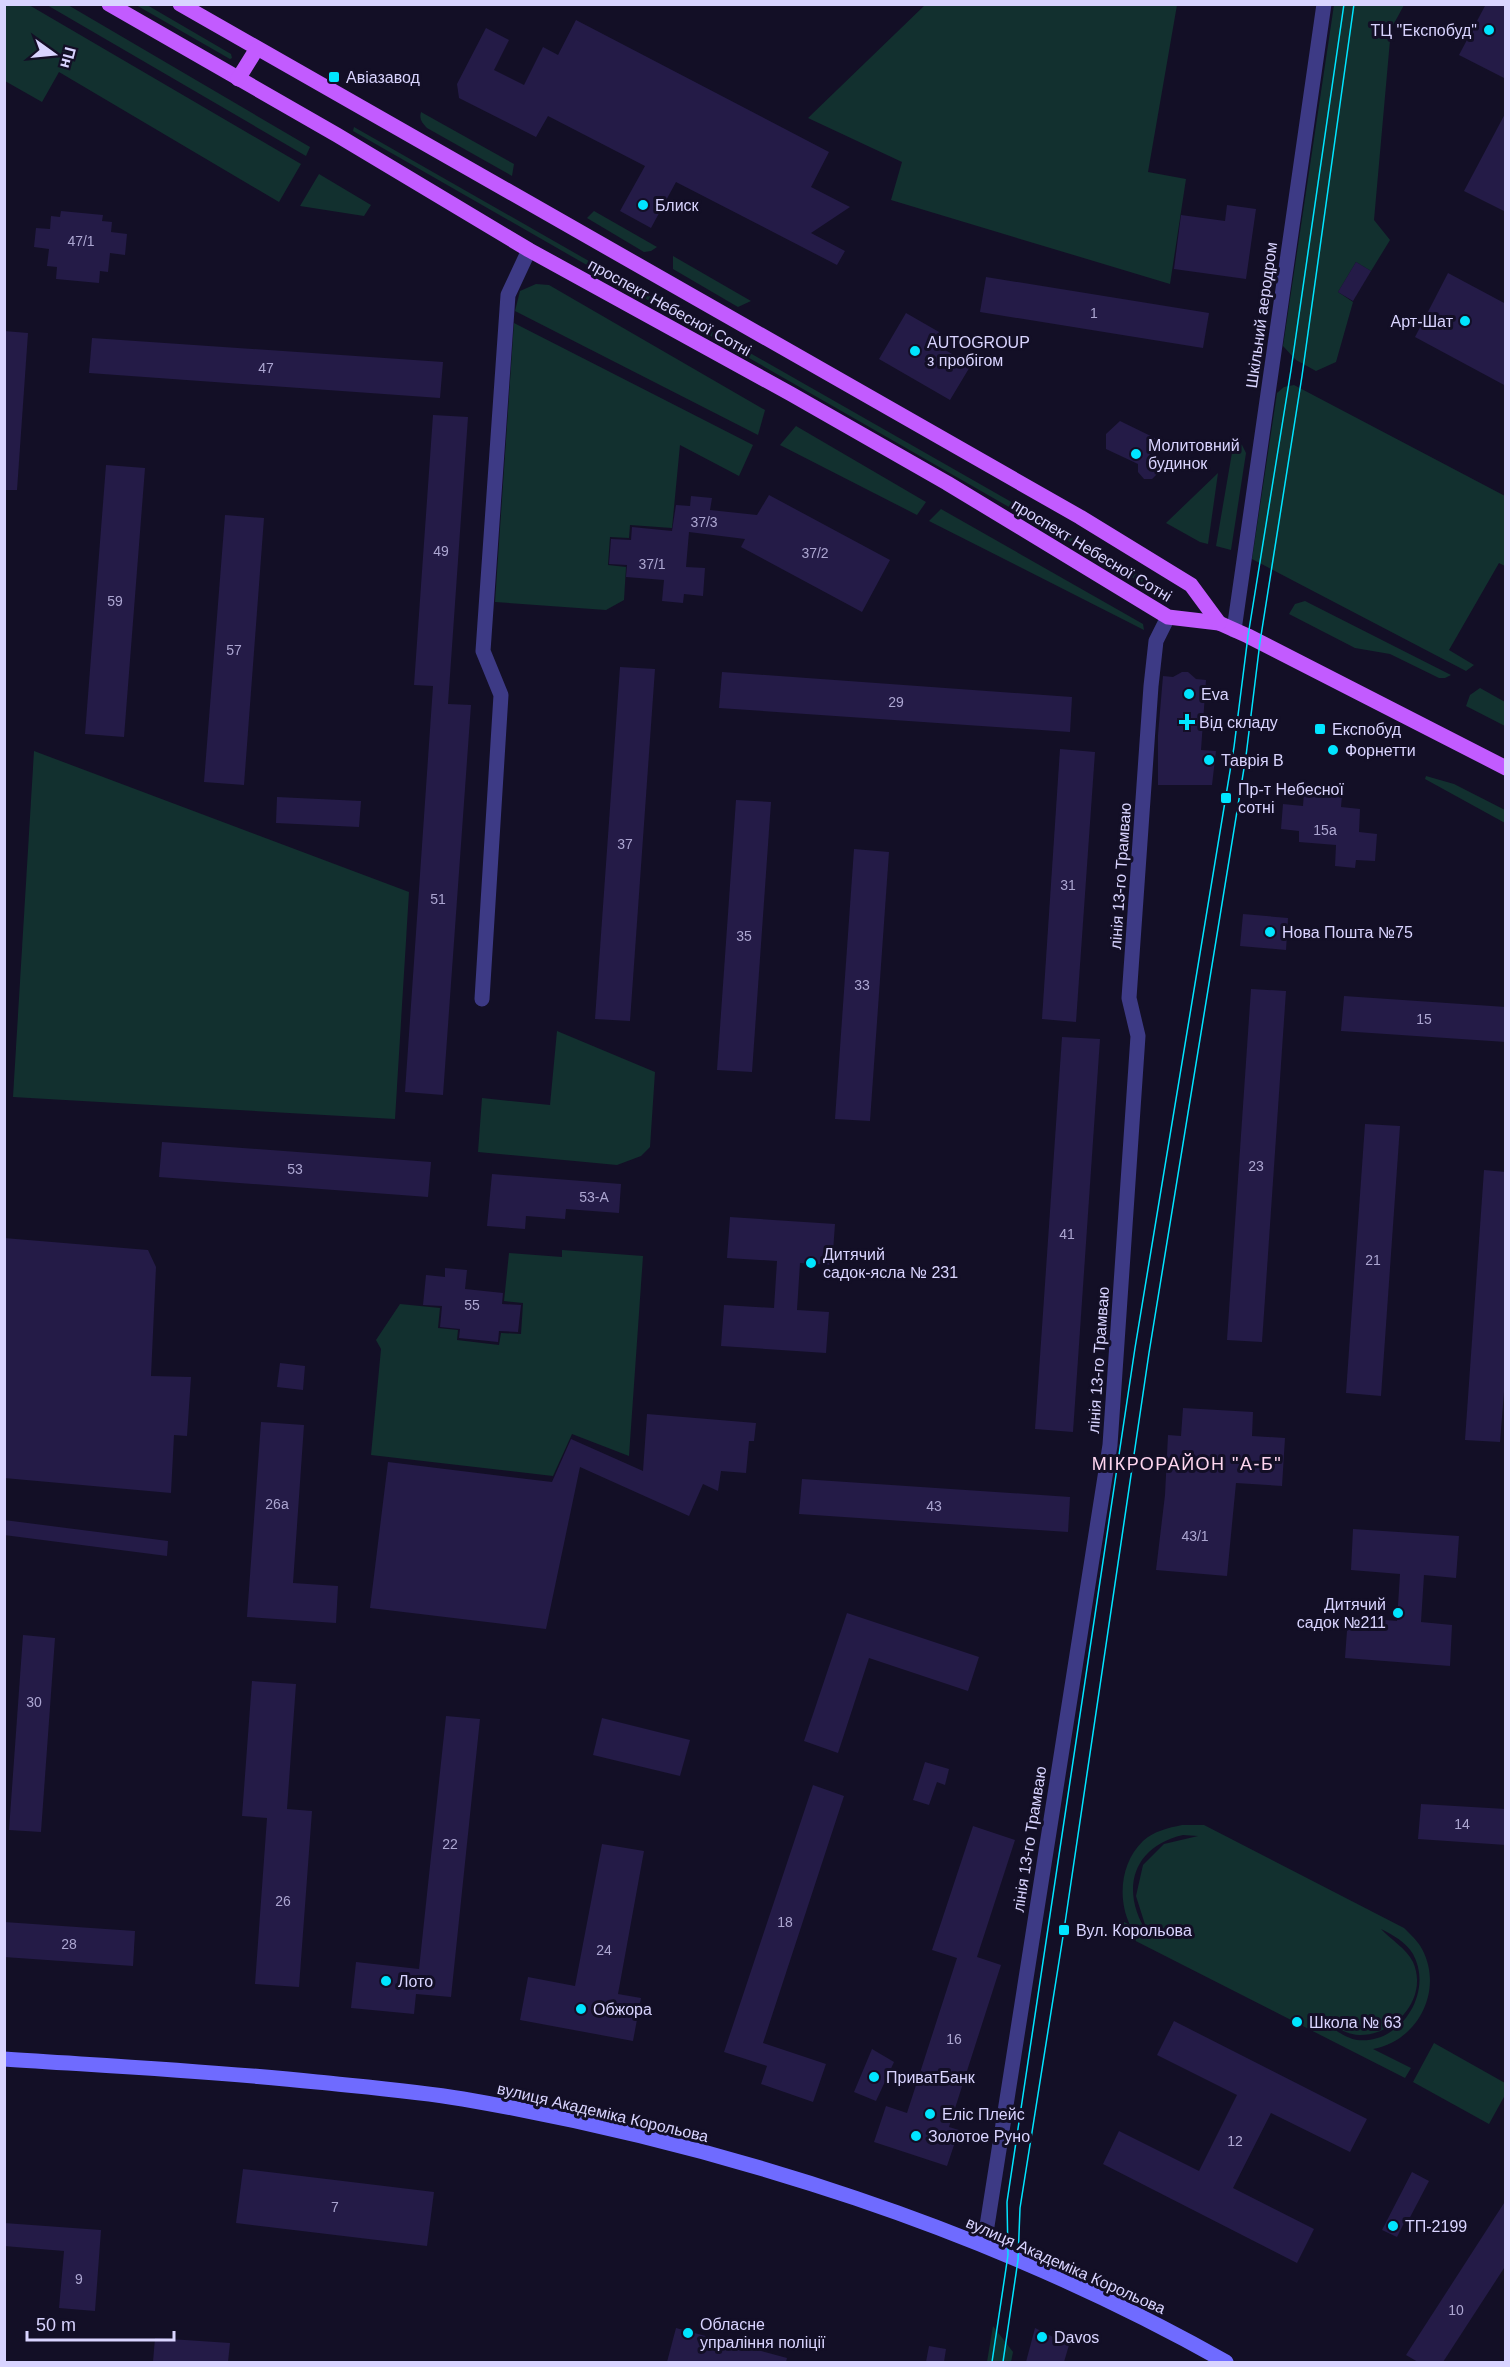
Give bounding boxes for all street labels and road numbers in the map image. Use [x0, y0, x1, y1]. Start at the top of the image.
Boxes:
street label: Шкільний аеродром [1243, 241, 1280, 389]
street label: проспект Небесної Сотні [585, 256, 754, 359]
street label: проспект Небесної Сотні [1009, 496, 1175, 605]
street label: лінія 13-го Трамваю [1107, 802, 1134, 950]
street label: лінія 13-го Трамваю [1085, 1286, 1112, 1434]
street label: лінія 13-го Трамваю [1010, 1765, 1049, 1913]
street label: вулиця Академіка Корольова [496, 2080, 710, 2145]
street label: вулиця Академіка Корольова [964, 2214, 1168, 2317]

